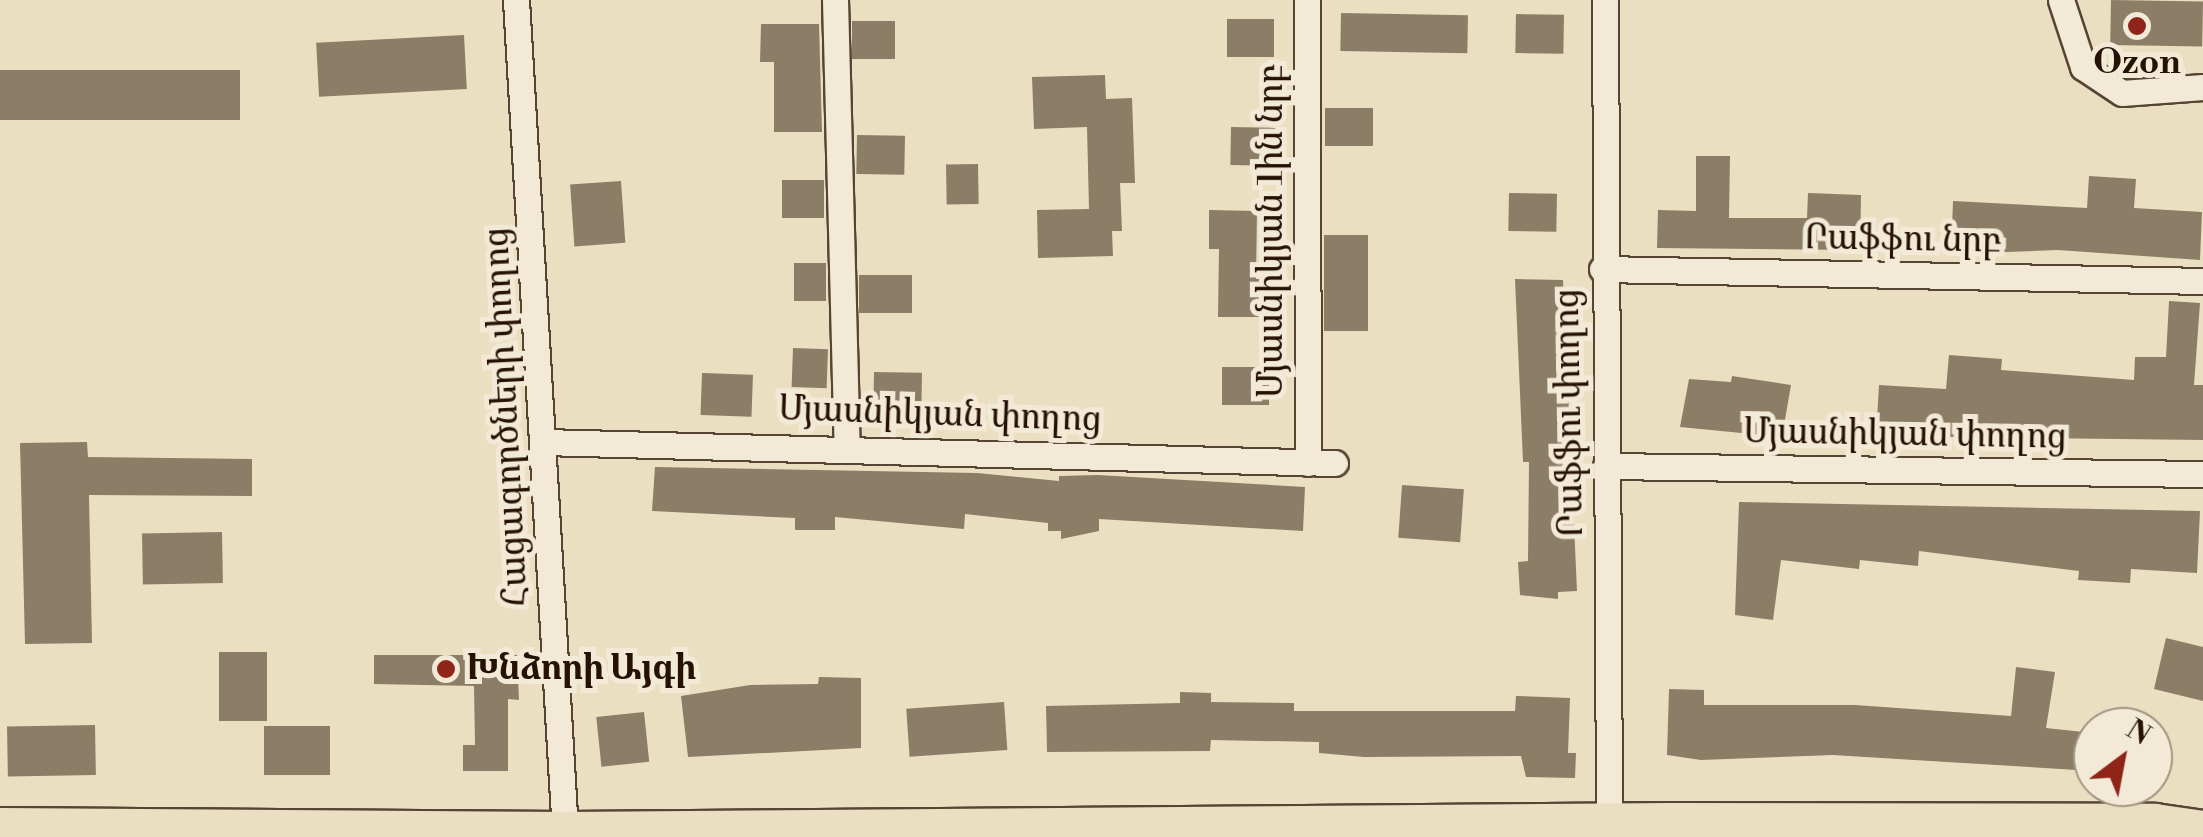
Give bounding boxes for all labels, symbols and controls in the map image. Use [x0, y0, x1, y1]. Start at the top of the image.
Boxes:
marker: Ozon [2126, 15, 2148, 37]
place label: Ozon [2093, 42, 2181, 84]
street label: Մյասնիկյան 1ին նրբ [1251, 64, 1293, 398]
street label: Րաֆֆու նրբ [1804, 217, 2002, 263]
street label: Հացագործների փողոց [476, 226, 538, 608]
street label: Րաֆֆու փողոց [1547, 288, 1593, 538]
street label: Մյասնիկյան փողոց [778, 388, 1102, 442]
street label: Մյասնիկյան փողոց [1743, 411, 2067, 459]
place label: Խնձորի Այգի [466, 648, 696, 690]
marker: Խնձորի Այգի [435, 658, 457, 680]
north arrow [2073, 707, 2173, 807]
text: N [2119, 712, 2157, 754]

